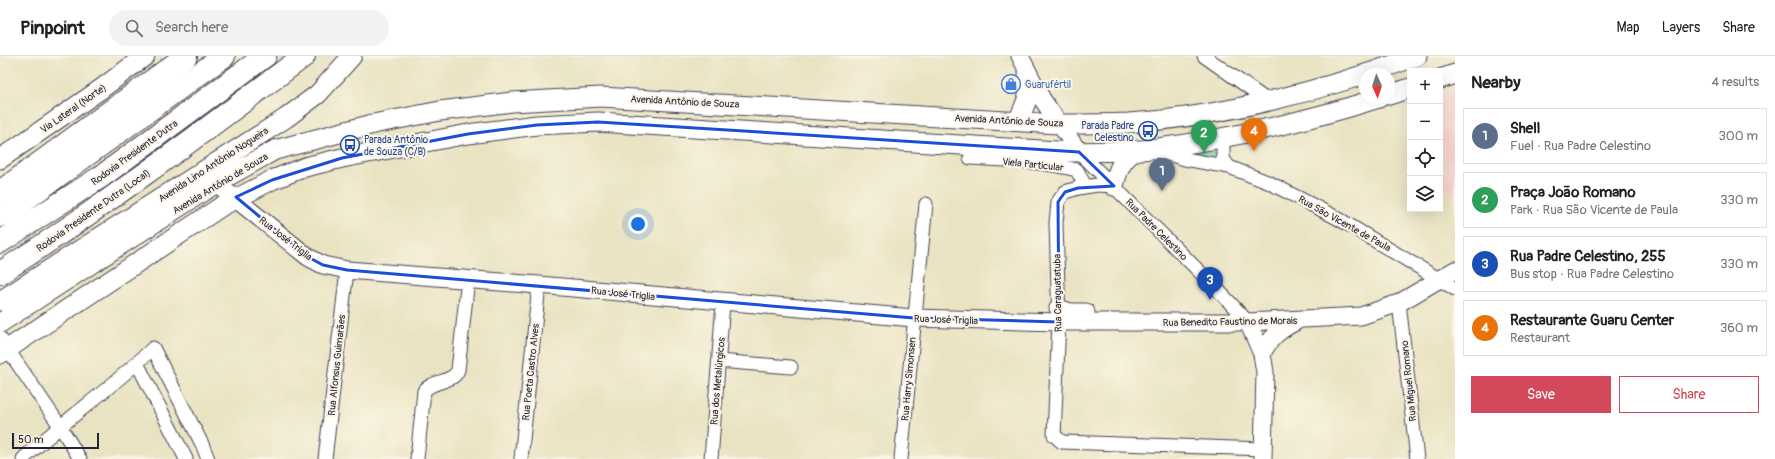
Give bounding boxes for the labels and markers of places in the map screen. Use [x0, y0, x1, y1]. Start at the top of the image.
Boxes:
shop icon: Guarufértil [1000, 73, 1022, 95]
place label: Guarufértil [1025, 79, 1071, 91]
pin: 4 [1241, 118, 1267, 151]
place label: Parada Padre Celestino [1081, 120, 1135, 144]
bus stop icon: Parada Padre Celestino [1137, 120, 1159, 142]
pin: 2 [1191, 120, 1217, 153]
bus stop icon: Parada Antônio de Souza (C/B) [339, 134, 361, 156]
place label: Parada Antônio de Souza (C/B) [364, 134, 429, 158]
pin: 1 [1149, 158, 1175, 191]
pin: 3 [1197, 267, 1223, 300]

